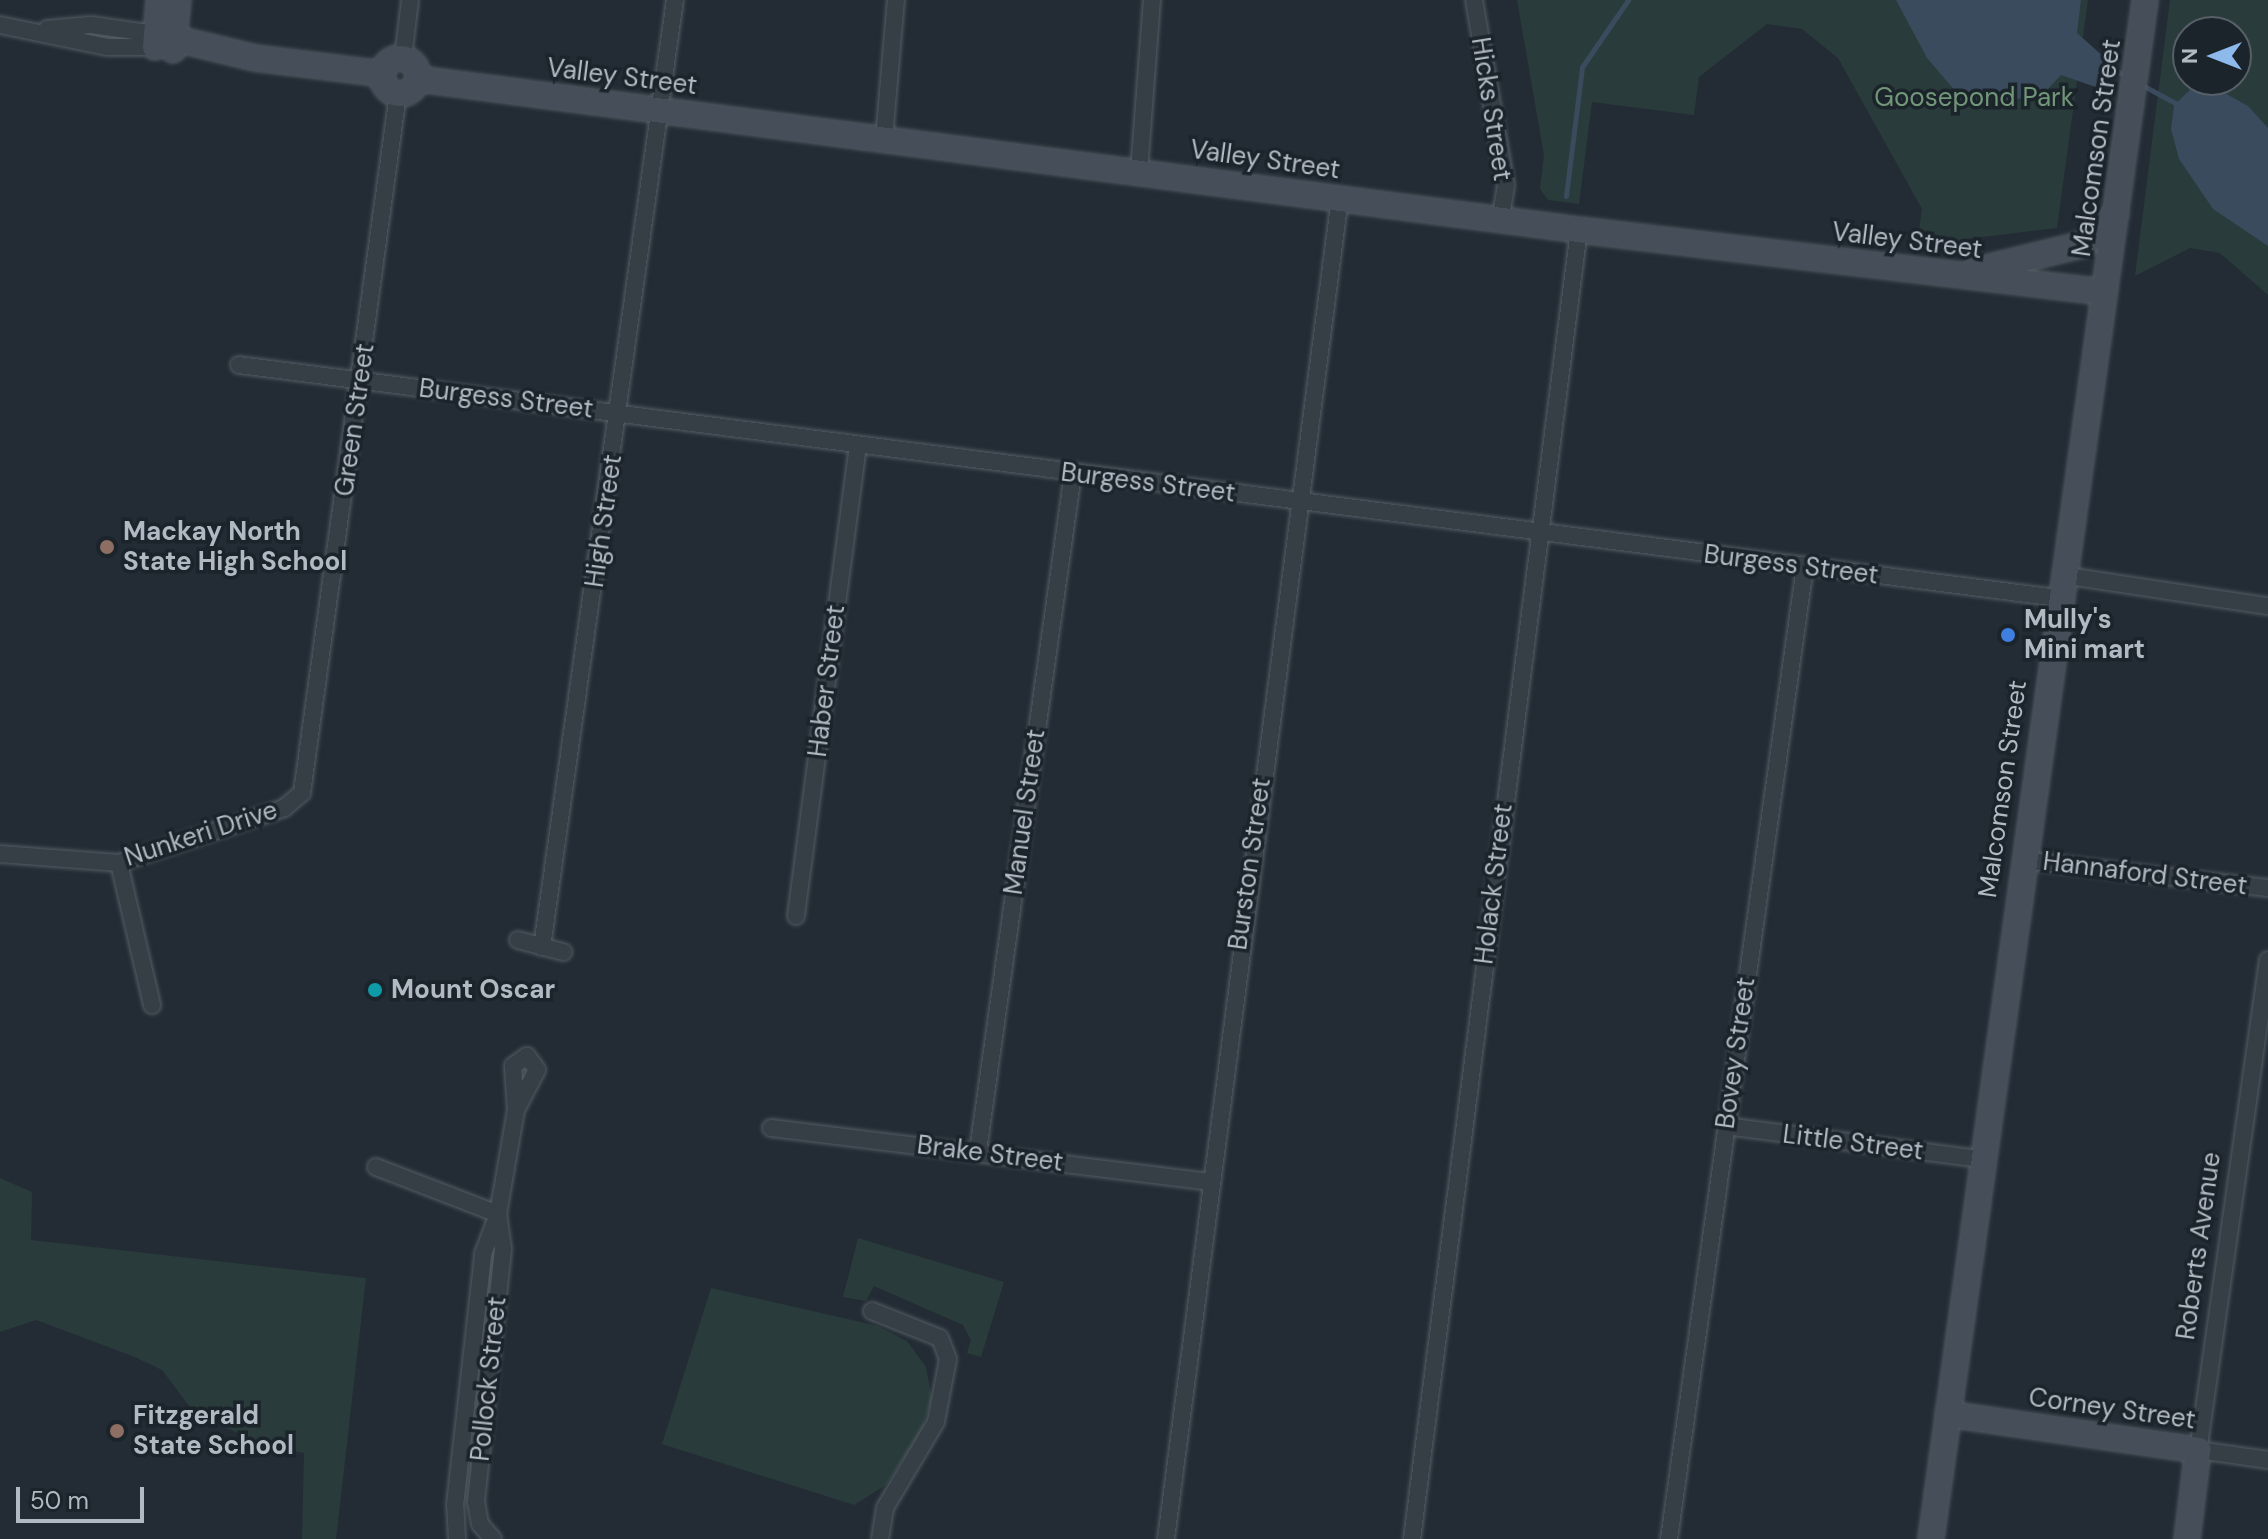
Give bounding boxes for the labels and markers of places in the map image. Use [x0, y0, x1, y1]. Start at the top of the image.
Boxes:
place label: Mackay North State High School [123, 516, 347, 578]
marker: Mackay North State High School [98, 538, 116, 556]
place label: Mully's Mini mart [2024, 604, 2145, 666]
marker: Mully's Mini mart [1999, 626, 2017, 644]
place label: Mount Oscar [391, 974, 555, 1006]
marker: Mount Oscar [366, 981, 384, 999]
place label: Fitzgerald State School [133, 1400, 294, 1462]
marker: Fitzgerald State School [108, 1422, 126, 1440]

